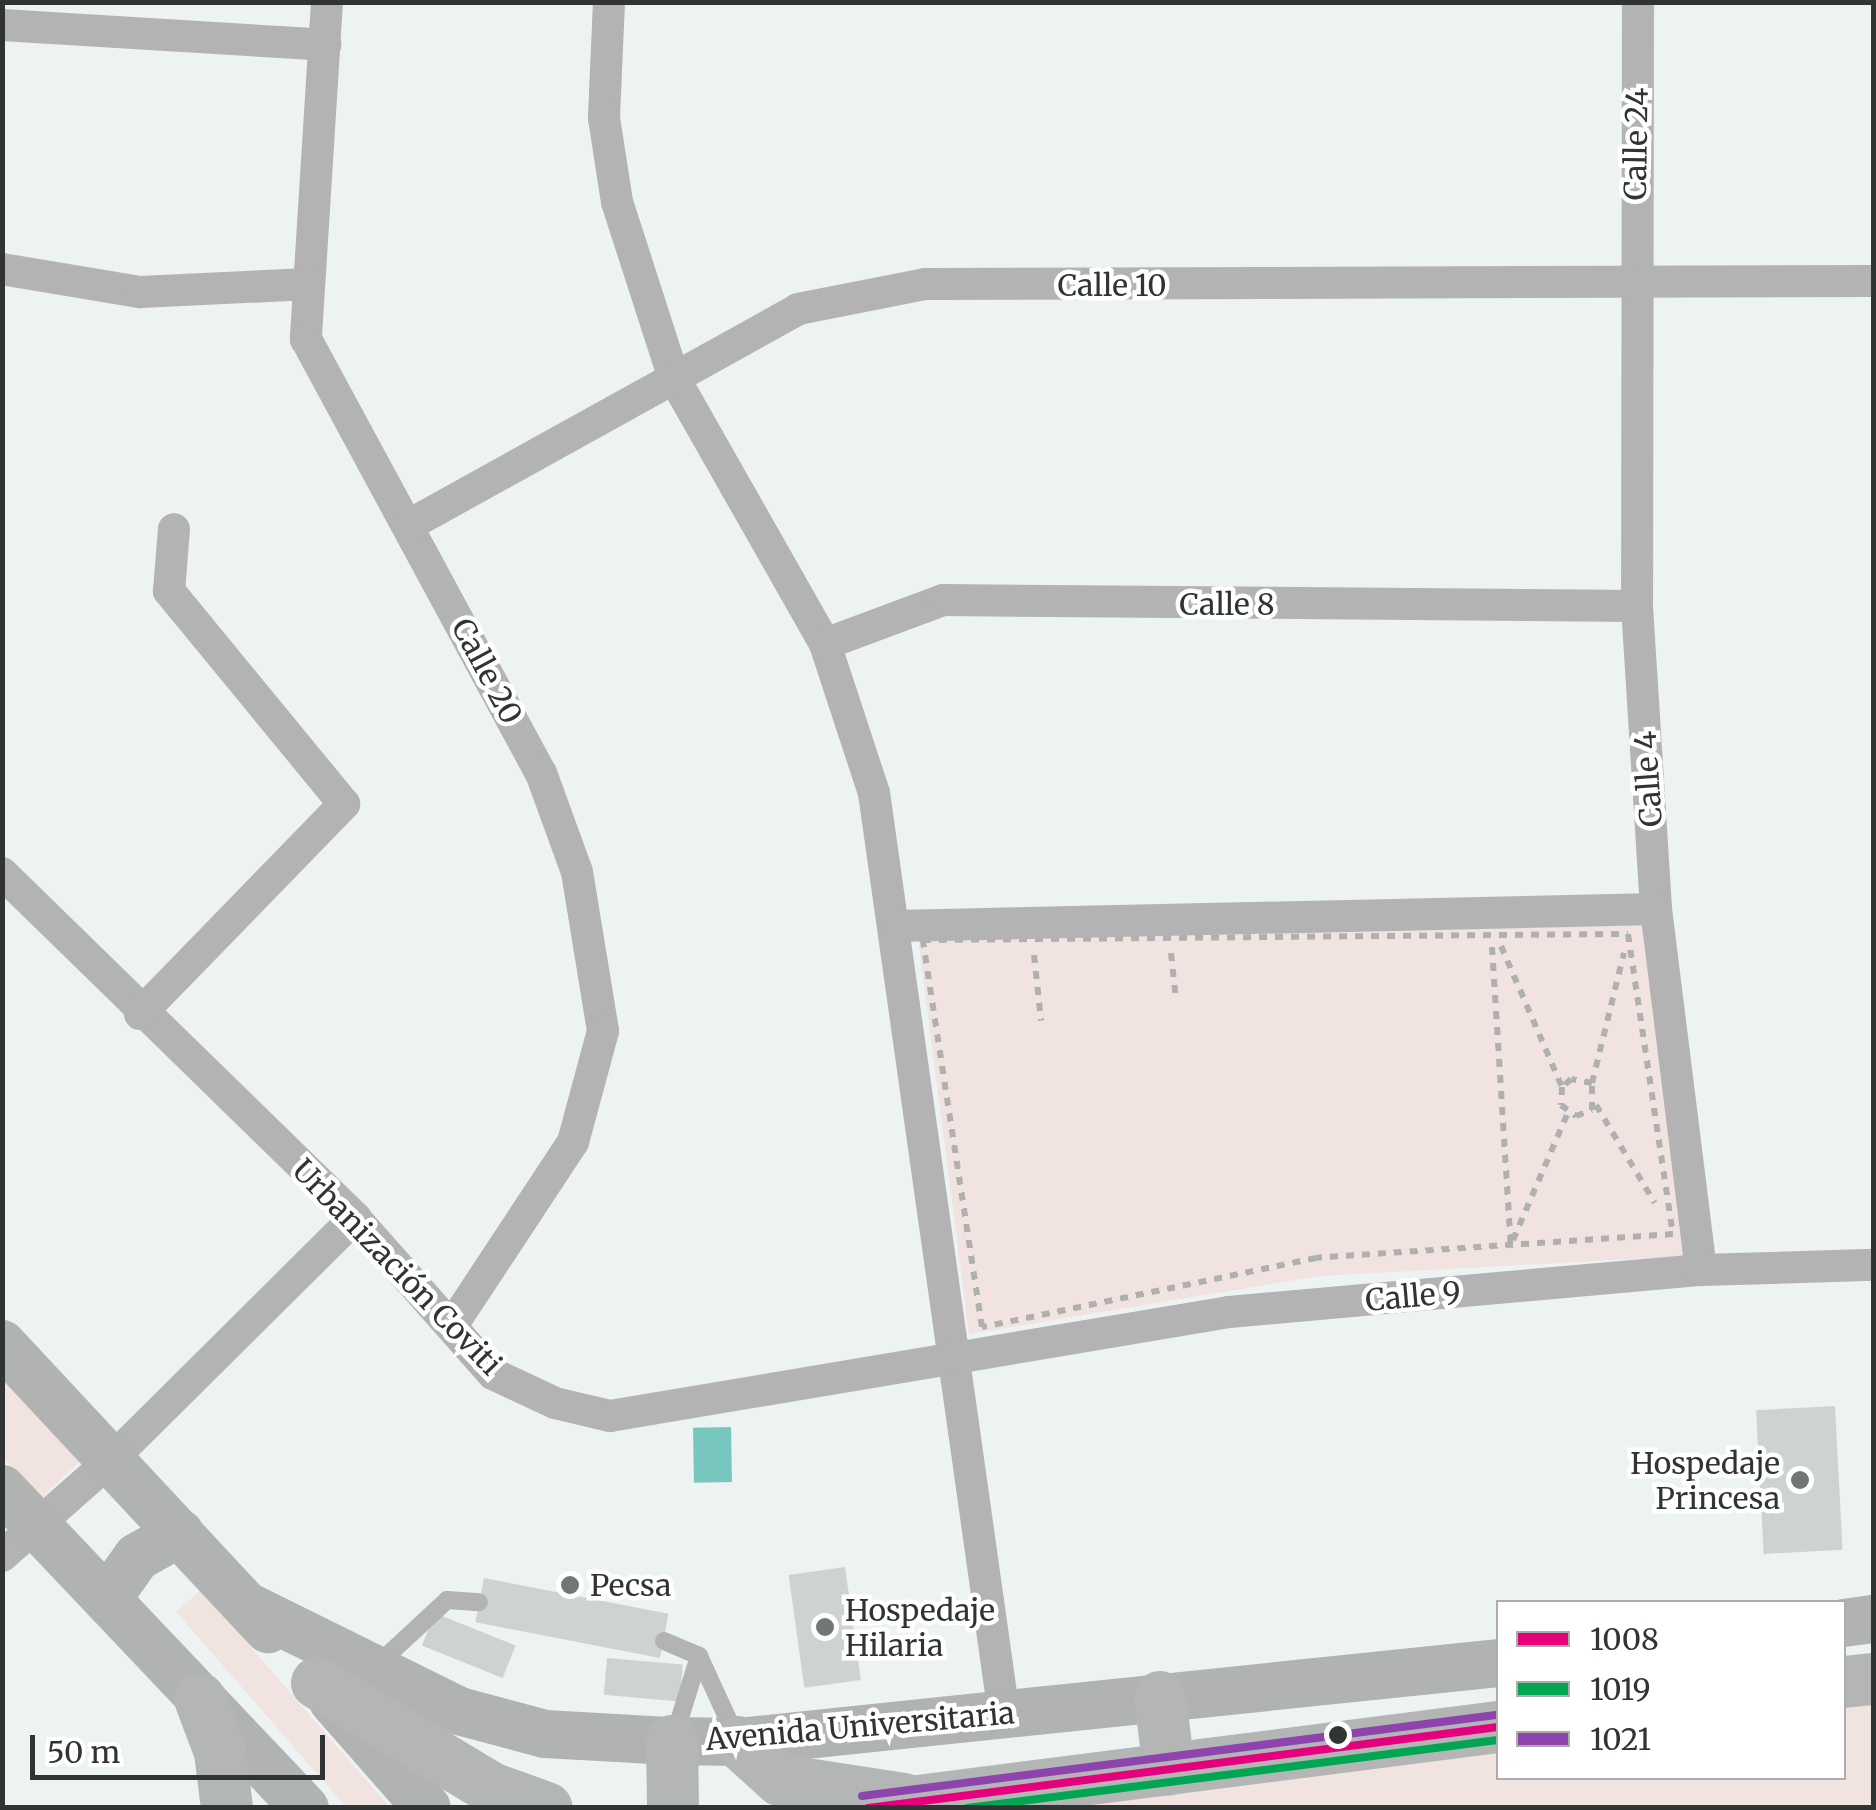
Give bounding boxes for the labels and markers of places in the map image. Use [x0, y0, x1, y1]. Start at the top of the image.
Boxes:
place label: Hospedaje Princesa [1630, 1445, 1780, 1516]
marker: Hospedaje Princesa [1789, 1469, 1811, 1491]
place label: Pecsa [590, 1567, 671, 1603]
marker: Pecsa [559, 1574, 581, 1596]
place label: Hospedaje Hilaria [845, 1592, 995, 1662]
marker: Hospedaje Hilaria [814, 1616, 836, 1638]
unlabelled marker [1328, 1725, 1348, 1745]

